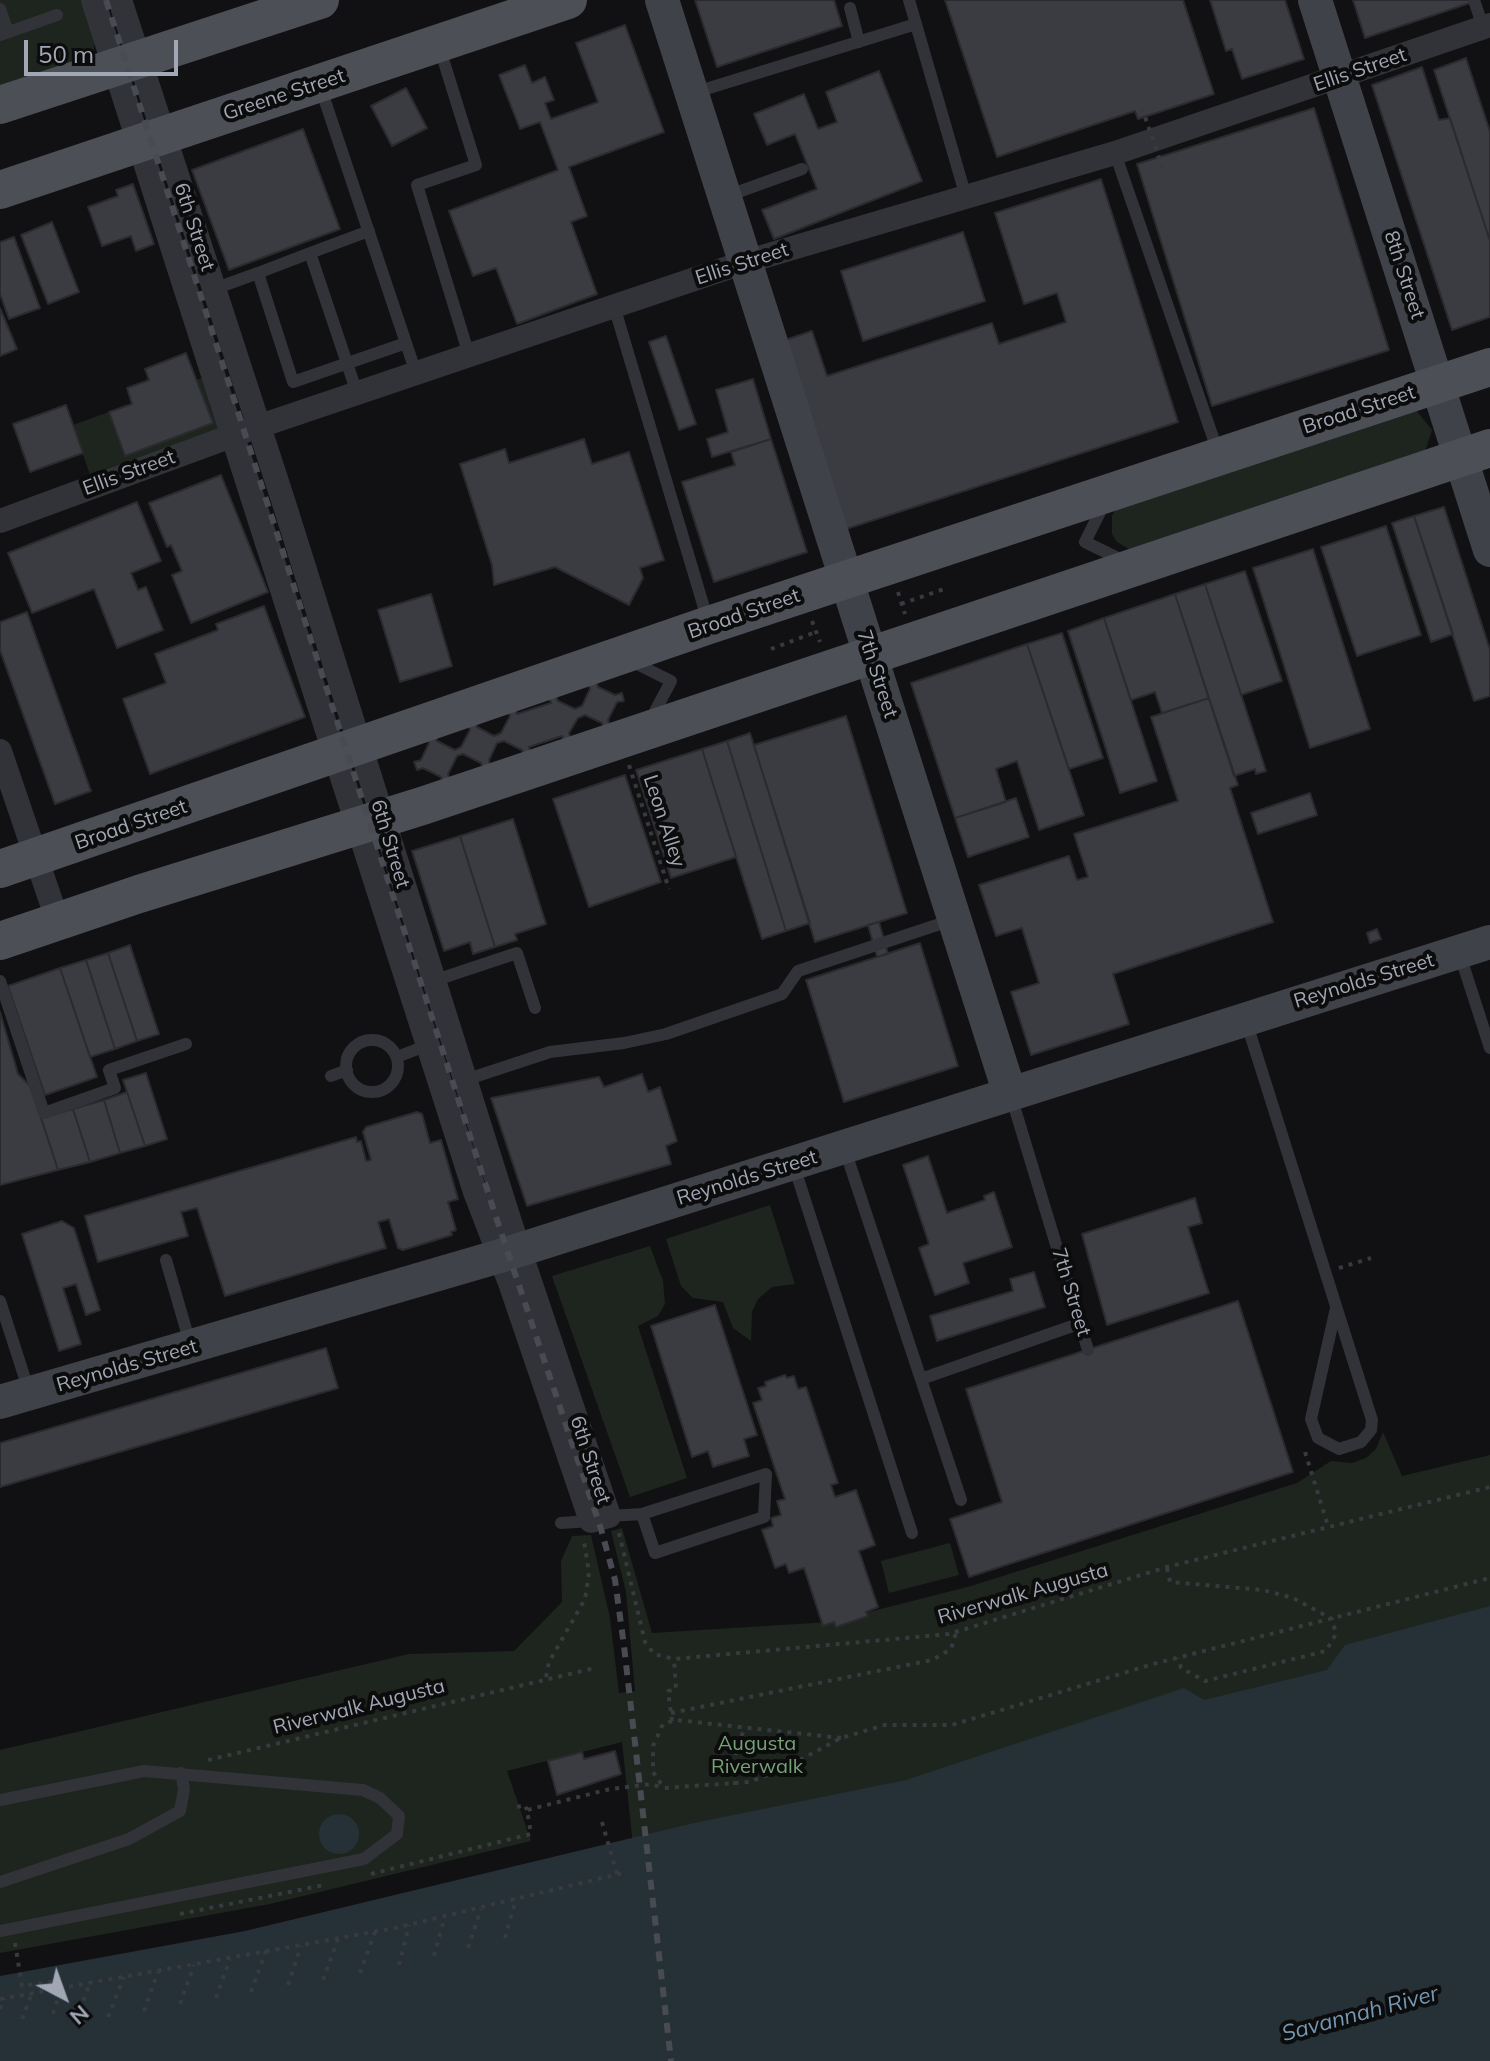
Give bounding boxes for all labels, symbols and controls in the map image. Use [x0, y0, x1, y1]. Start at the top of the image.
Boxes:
scale bar [28, 24, 182, 74]
text: 50 m [38, 39, 94, 69]
street label: Ellis Street [1310, 43, 1410, 97]
street label: Greene Street [220, 64, 348, 126]
street label: 6th Street [168, 180, 220, 274]
street label: 8th Street [1378, 228, 1430, 322]
street label: Ellis Street [692, 238, 792, 290]
street label: Broad Street [1300, 381, 1418, 439]
street label: Ellis Street [80, 445, 178, 501]
street label: Broad Street [685, 584, 803, 644]
street label: 7th Street [851, 627, 903, 721]
street label: Leon Alley [638, 772, 690, 870]
street label: Broad Street [72, 795, 190, 855]
street label: 6th Street [365, 797, 415, 891]
street label: Reynolds Street [1291, 948, 1437, 1014]
street label: Reynolds Street [674, 1145, 820, 1211]
street label: 7th Street [1046, 1245, 1096, 1339]
street label: Reynolds Street [54, 1334, 200, 1398]
street label: 6th Street [564, 1413, 616, 1507]
street label: Riverwalk Augusta [935, 1558, 1111, 1630]
street label: Riverwalk Augusta [271, 1674, 447, 1740]
park label: Augusta Riverwalk [711, 1732, 803, 1779]
north arrow [24, 1957, 104, 2037]
water label: Savannah River [1279, 1980, 1441, 2048]
text: N [64, 1999, 95, 2031]

